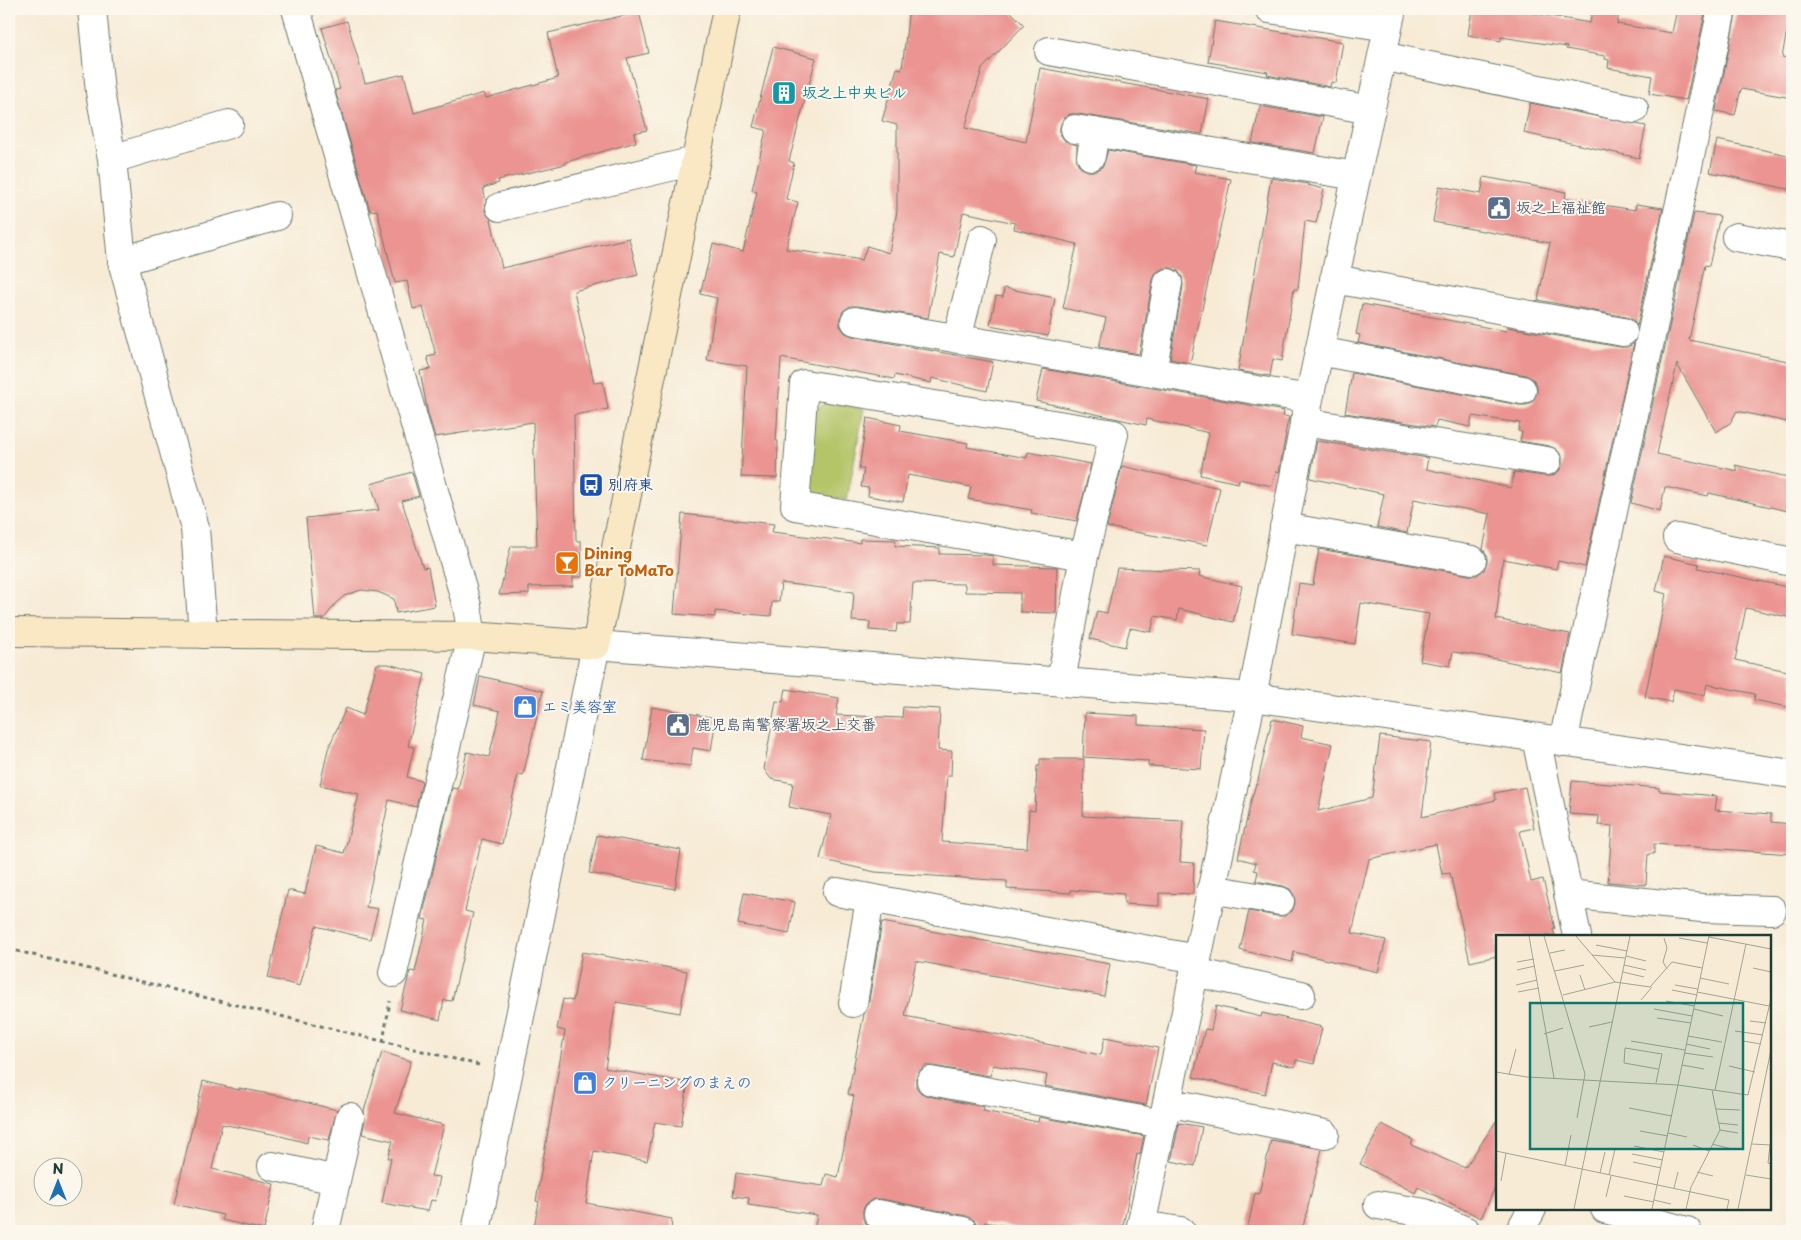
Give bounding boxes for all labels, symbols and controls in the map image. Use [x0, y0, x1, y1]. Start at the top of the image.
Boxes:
building icon: 坂之上中央ビル [771, 80, 797, 106]
place label: 坂之上中央ビル [802, 80, 907, 103]
public building icon: 坂之上福祉館 [1486, 195, 1512, 221]
place label: 坂之上福祉館 [1516, 195, 1606, 218]
bus stop icon: 別府東 [578, 472, 604, 498]
place label: 別府東 [608, 472, 653, 495]
place label: Dining Bar ToMaTo [584, 541, 674, 581]
bar icon: Dining Bar ToMaTo [554, 550, 580, 576]
shop icon: エミ美容室 [512, 694, 538, 720]
place label: エミ美容室 [542, 694, 617, 717]
public building icon: 鹿児島南警察署坂之上交番 [665, 712, 691, 738]
place label: 鹿児島南警察署坂之上交番 [696, 712, 876, 735]
inset map [1496, 935, 1771, 1210]
shop icon: クリーニングのまえの [572, 1070, 598, 1096]
place label: クリーニングのまえの [602, 1070, 752, 1093]
north arrow [32, 1158, 82, 1208]
text: N [52, 1158, 64, 1179]

